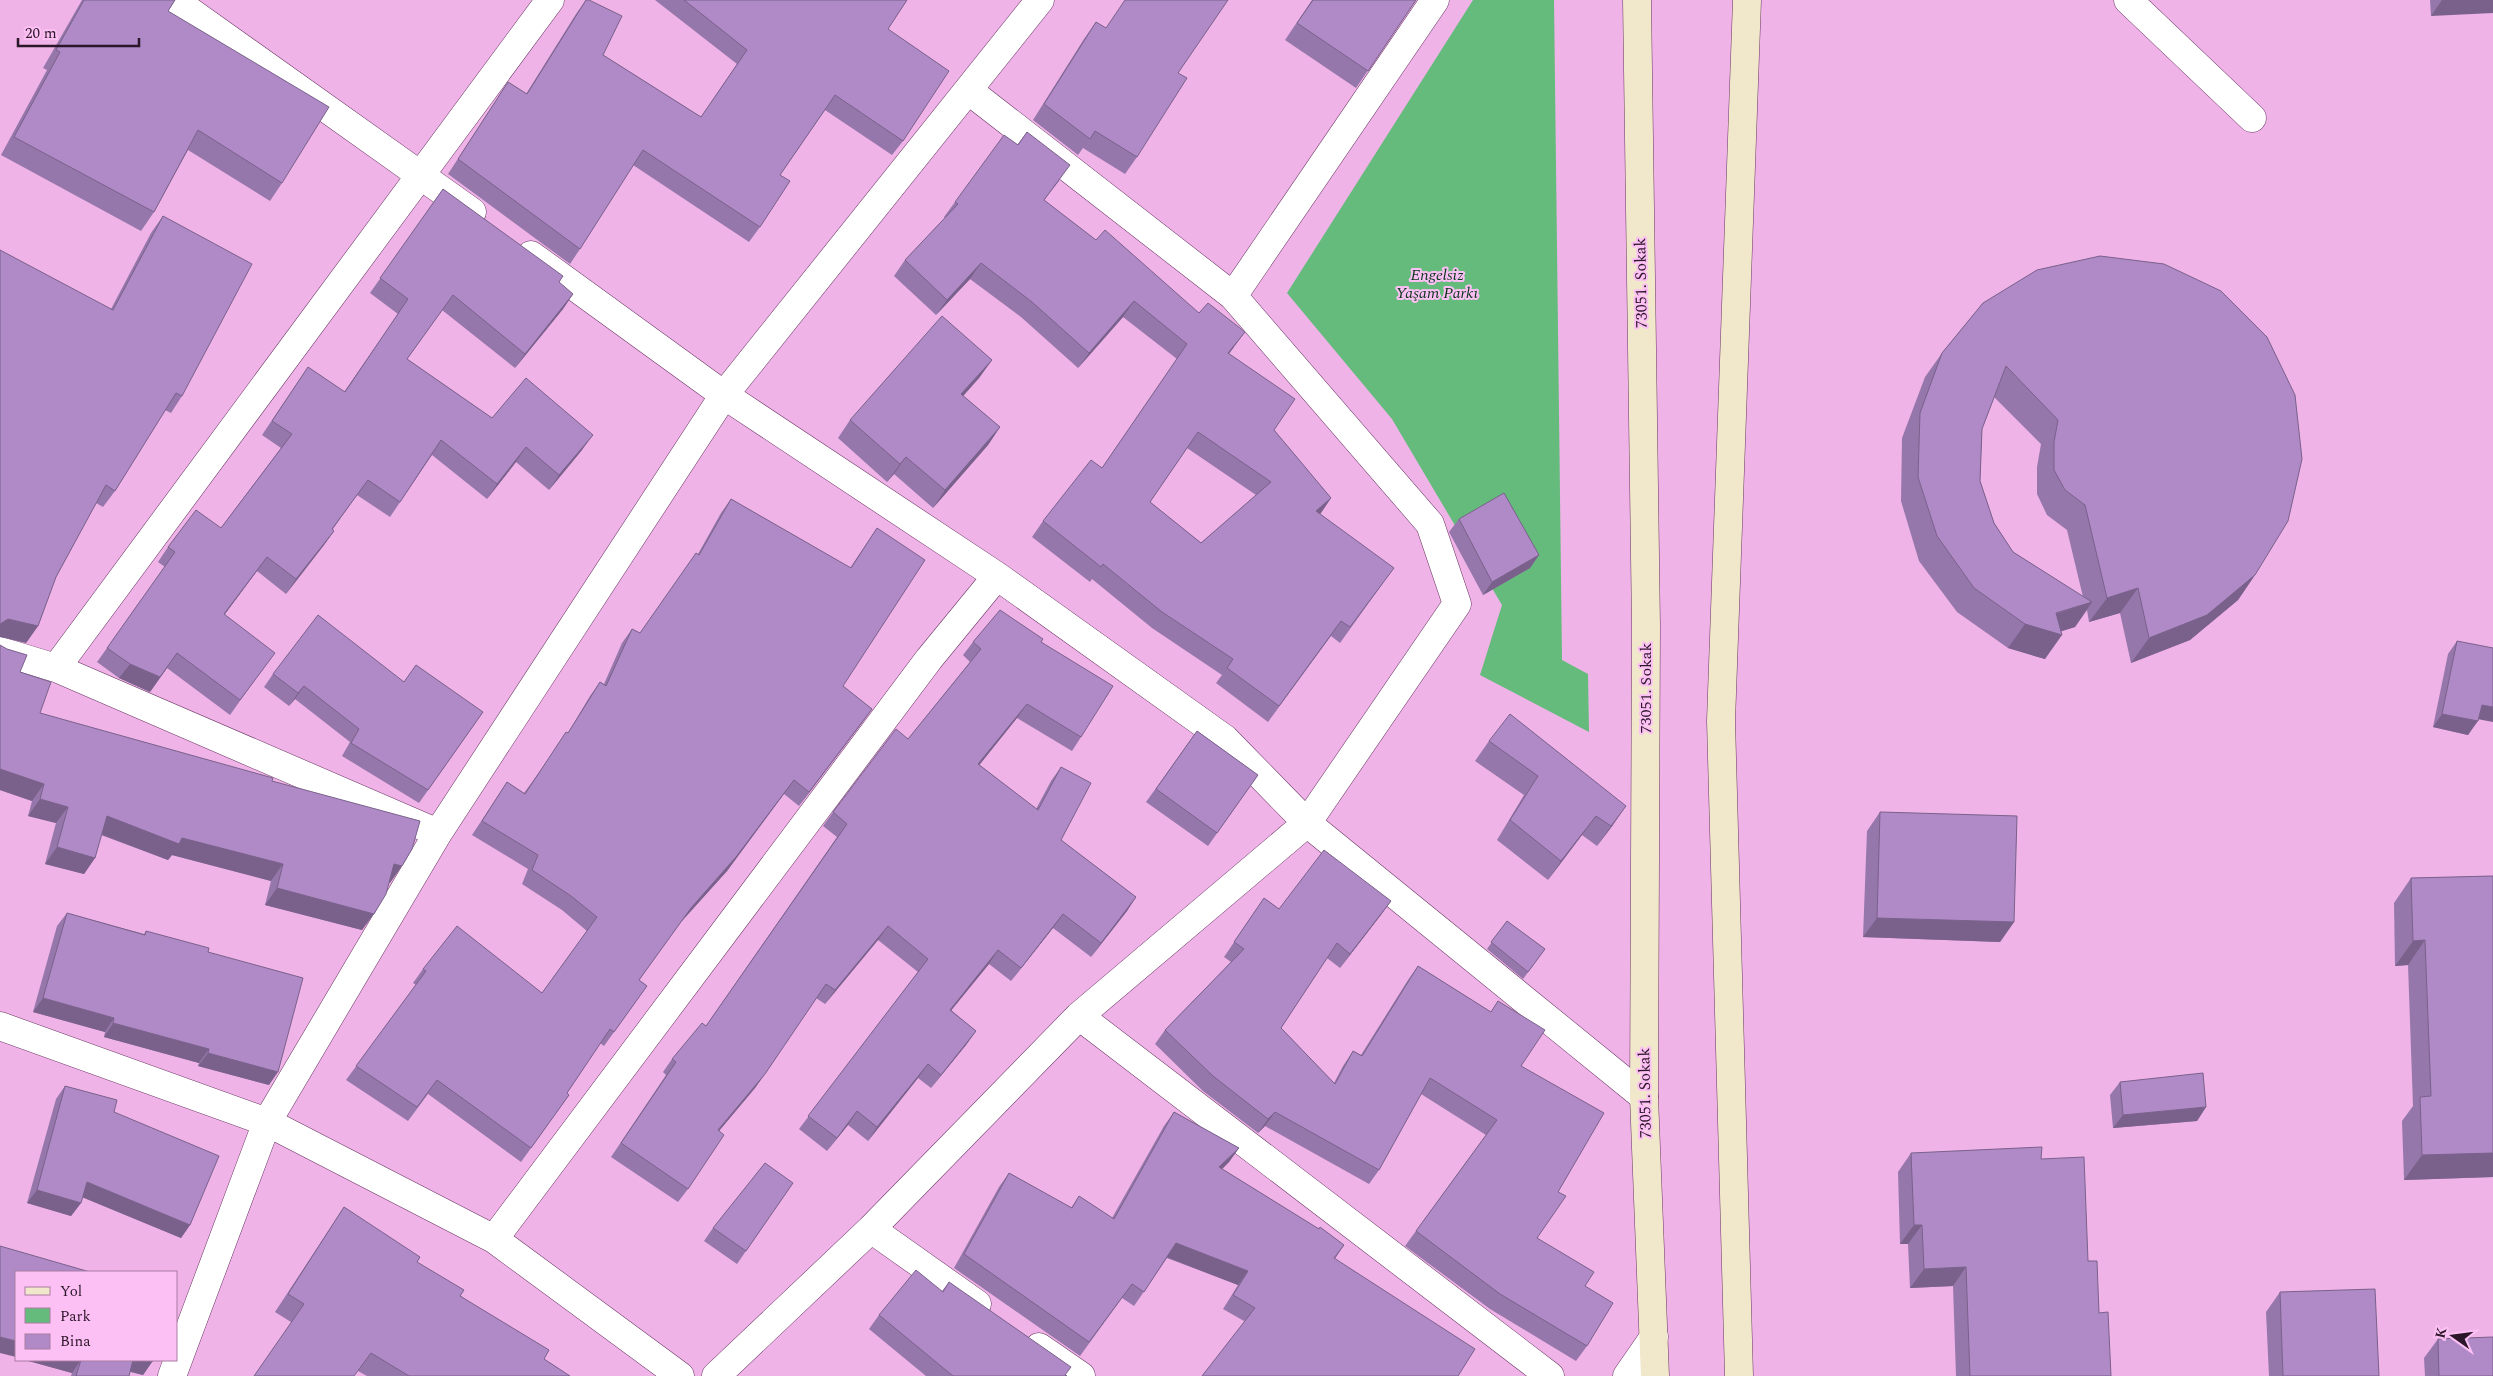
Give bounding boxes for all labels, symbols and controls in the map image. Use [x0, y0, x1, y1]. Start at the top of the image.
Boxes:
scale bar [18, 15, 139, 47]
text: 20 m [25, 22, 57, 45]
street label: 73051. Sokak [1628, 237, 1654, 329]
park label: Engelsiz Yaşam Parkı [1396, 263, 1479, 305]
street label: 73051. Sokak [1634, 643, 1658, 733]
street label: 73051. Sokak [1632, 1047, 1658, 1139]
legend [15, 1271, 178, 1361]
text: Yol [60, 1280, 82, 1303]
text: Park [60, 1305, 91, 1328]
north arrow [2428, 1311, 2478, 1361]
text: K [2429, 1325, 2452, 1341]
text: Bina [60, 1330, 91, 1353]

